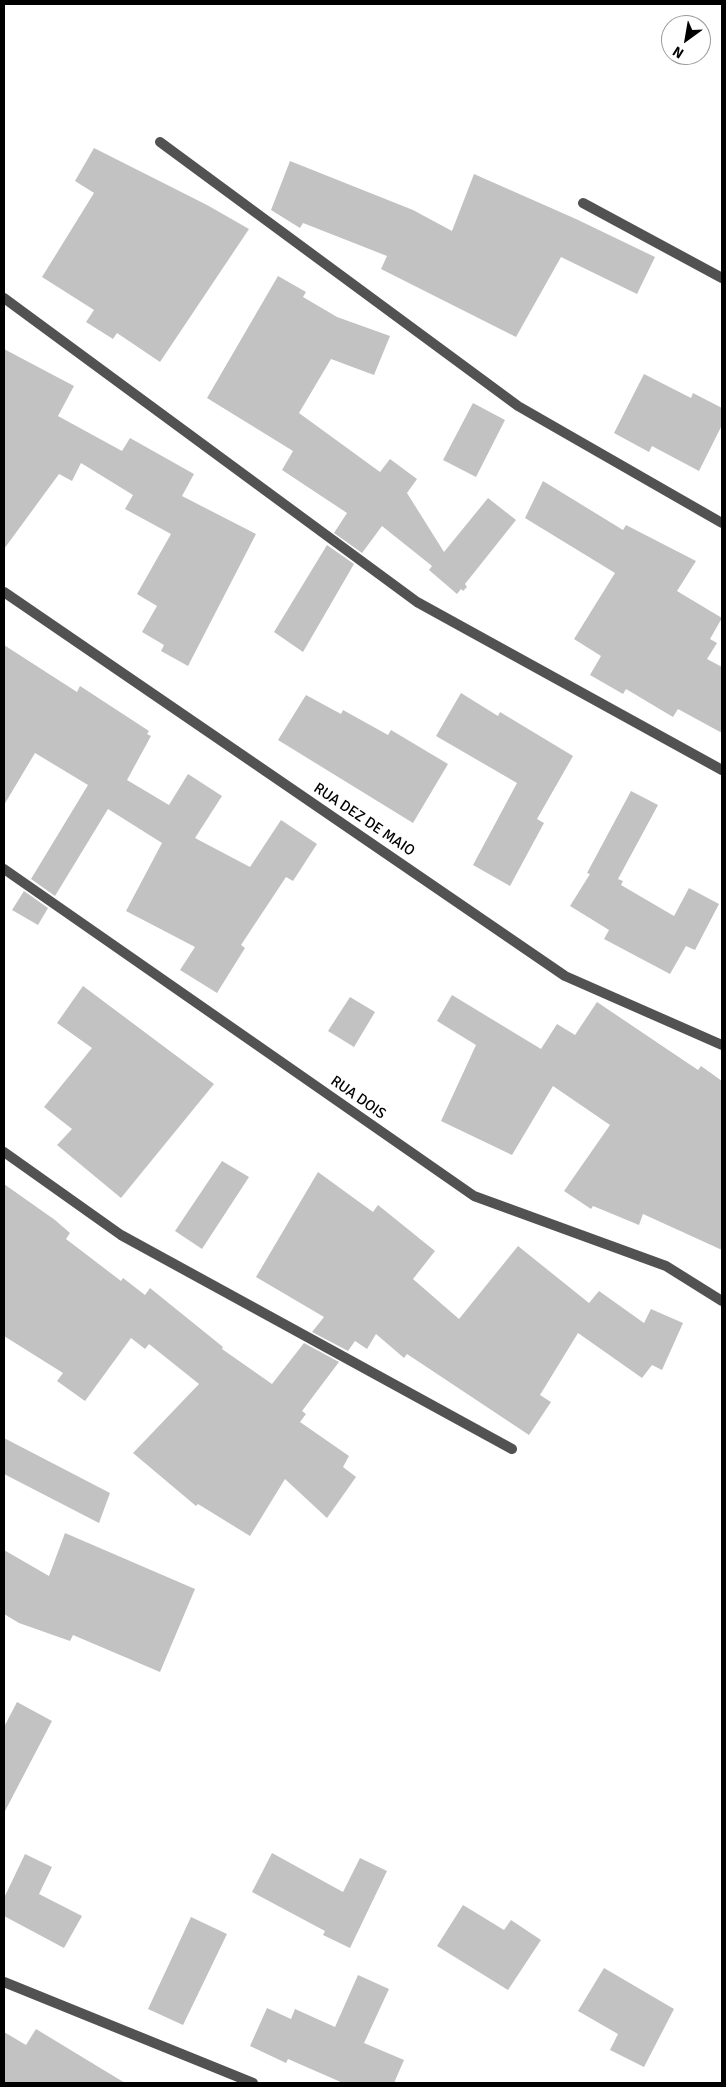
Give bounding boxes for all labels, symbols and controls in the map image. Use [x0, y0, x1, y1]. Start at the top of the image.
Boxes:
north arrow [661, 15, 711, 65]
text: N [670, 43, 687, 62]
street label: RUA DEZ DE MAIO [310, 780, 418, 860]
street label: RUA DOIS [327, 1072, 389, 1124]

